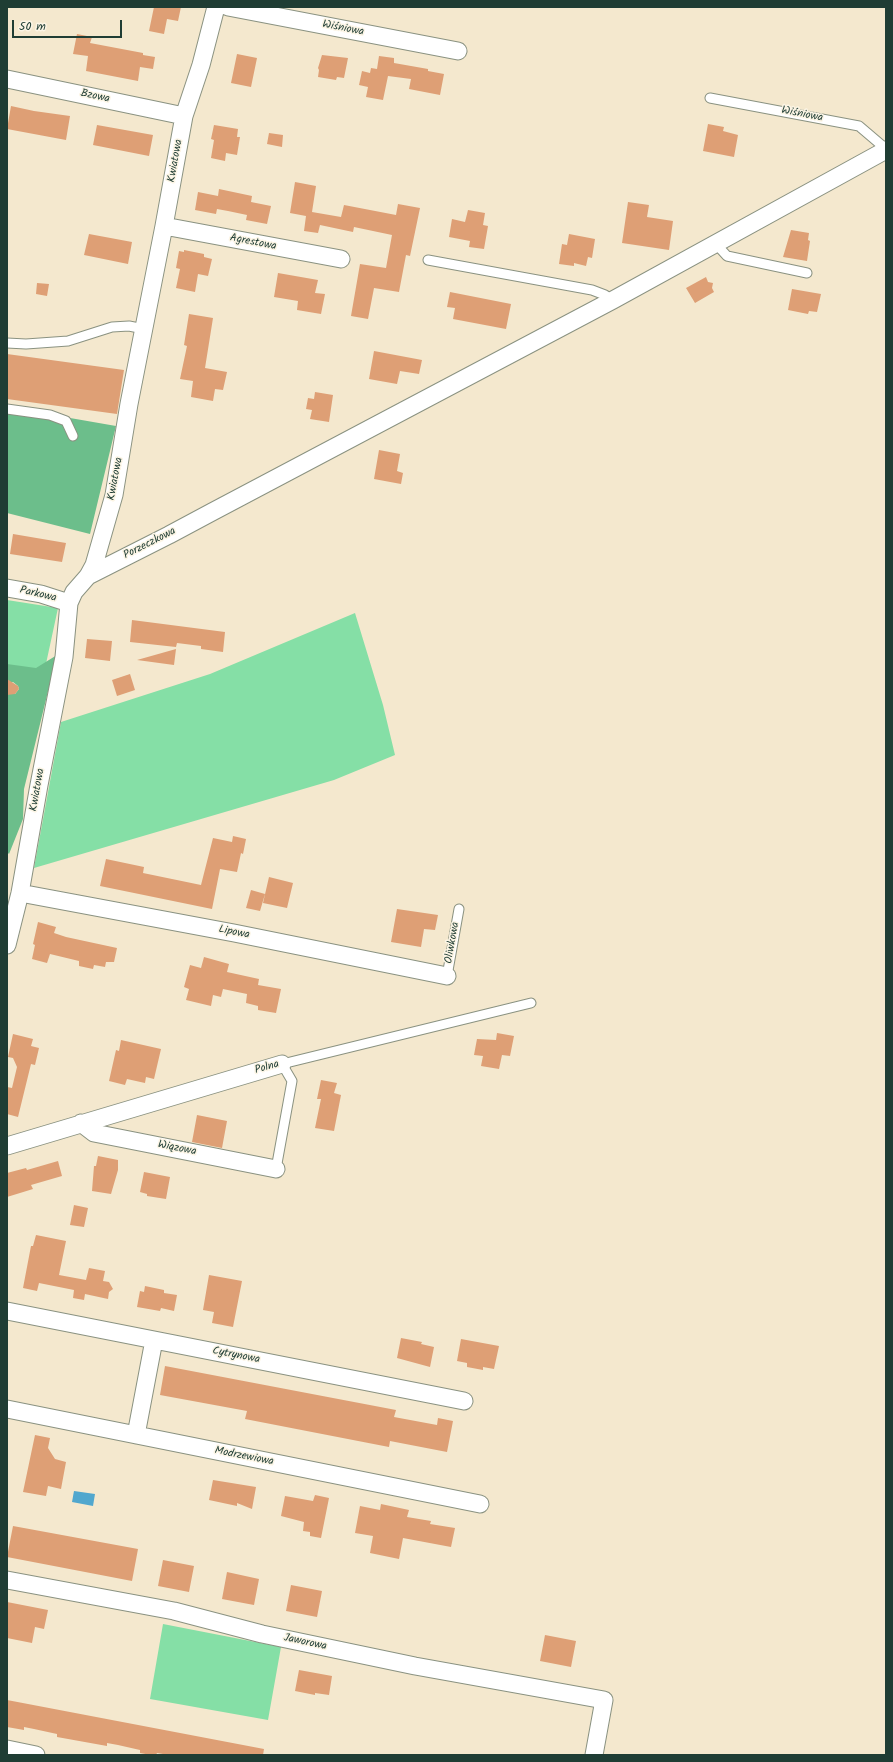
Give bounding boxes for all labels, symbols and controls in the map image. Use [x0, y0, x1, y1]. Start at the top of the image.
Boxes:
scale bar [14, 12, 124, 38]
text: 50 m [19, 17, 46, 36]
street label: Wiśniowa [321, 19, 365, 39]
street label: Bzowa [79, 87, 111, 107]
street label: Wiśniowa [780, 105, 824, 125]
street label: Kwiatowa [166, 138, 186, 184]
street label: Agrestowa [229, 232, 277, 254]
street label: Kwiatowa [105, 456, 127, 502]
street label: Porzeczkowa [122, 525, 178, 563]
street label: Parkowa [18, 584, 58, 606]
street label: Kwiatowa [28, 767, 48, 813]
street label: Oliwkowa [443, 921, 463, 965]
street label: Lipowa [217, 924, 251, 942]
street label: Polna [253, 1058, 281, 1078]
street label: Wiązowa [157, 1139, 197, 1159]
street label: Cytrynowa [211, 1345, 261, 1367]
street label: Modrzewiowa [213, 1445, 275, 1469]
street label: Jaworowa [282, 1632, 328, 1654]

